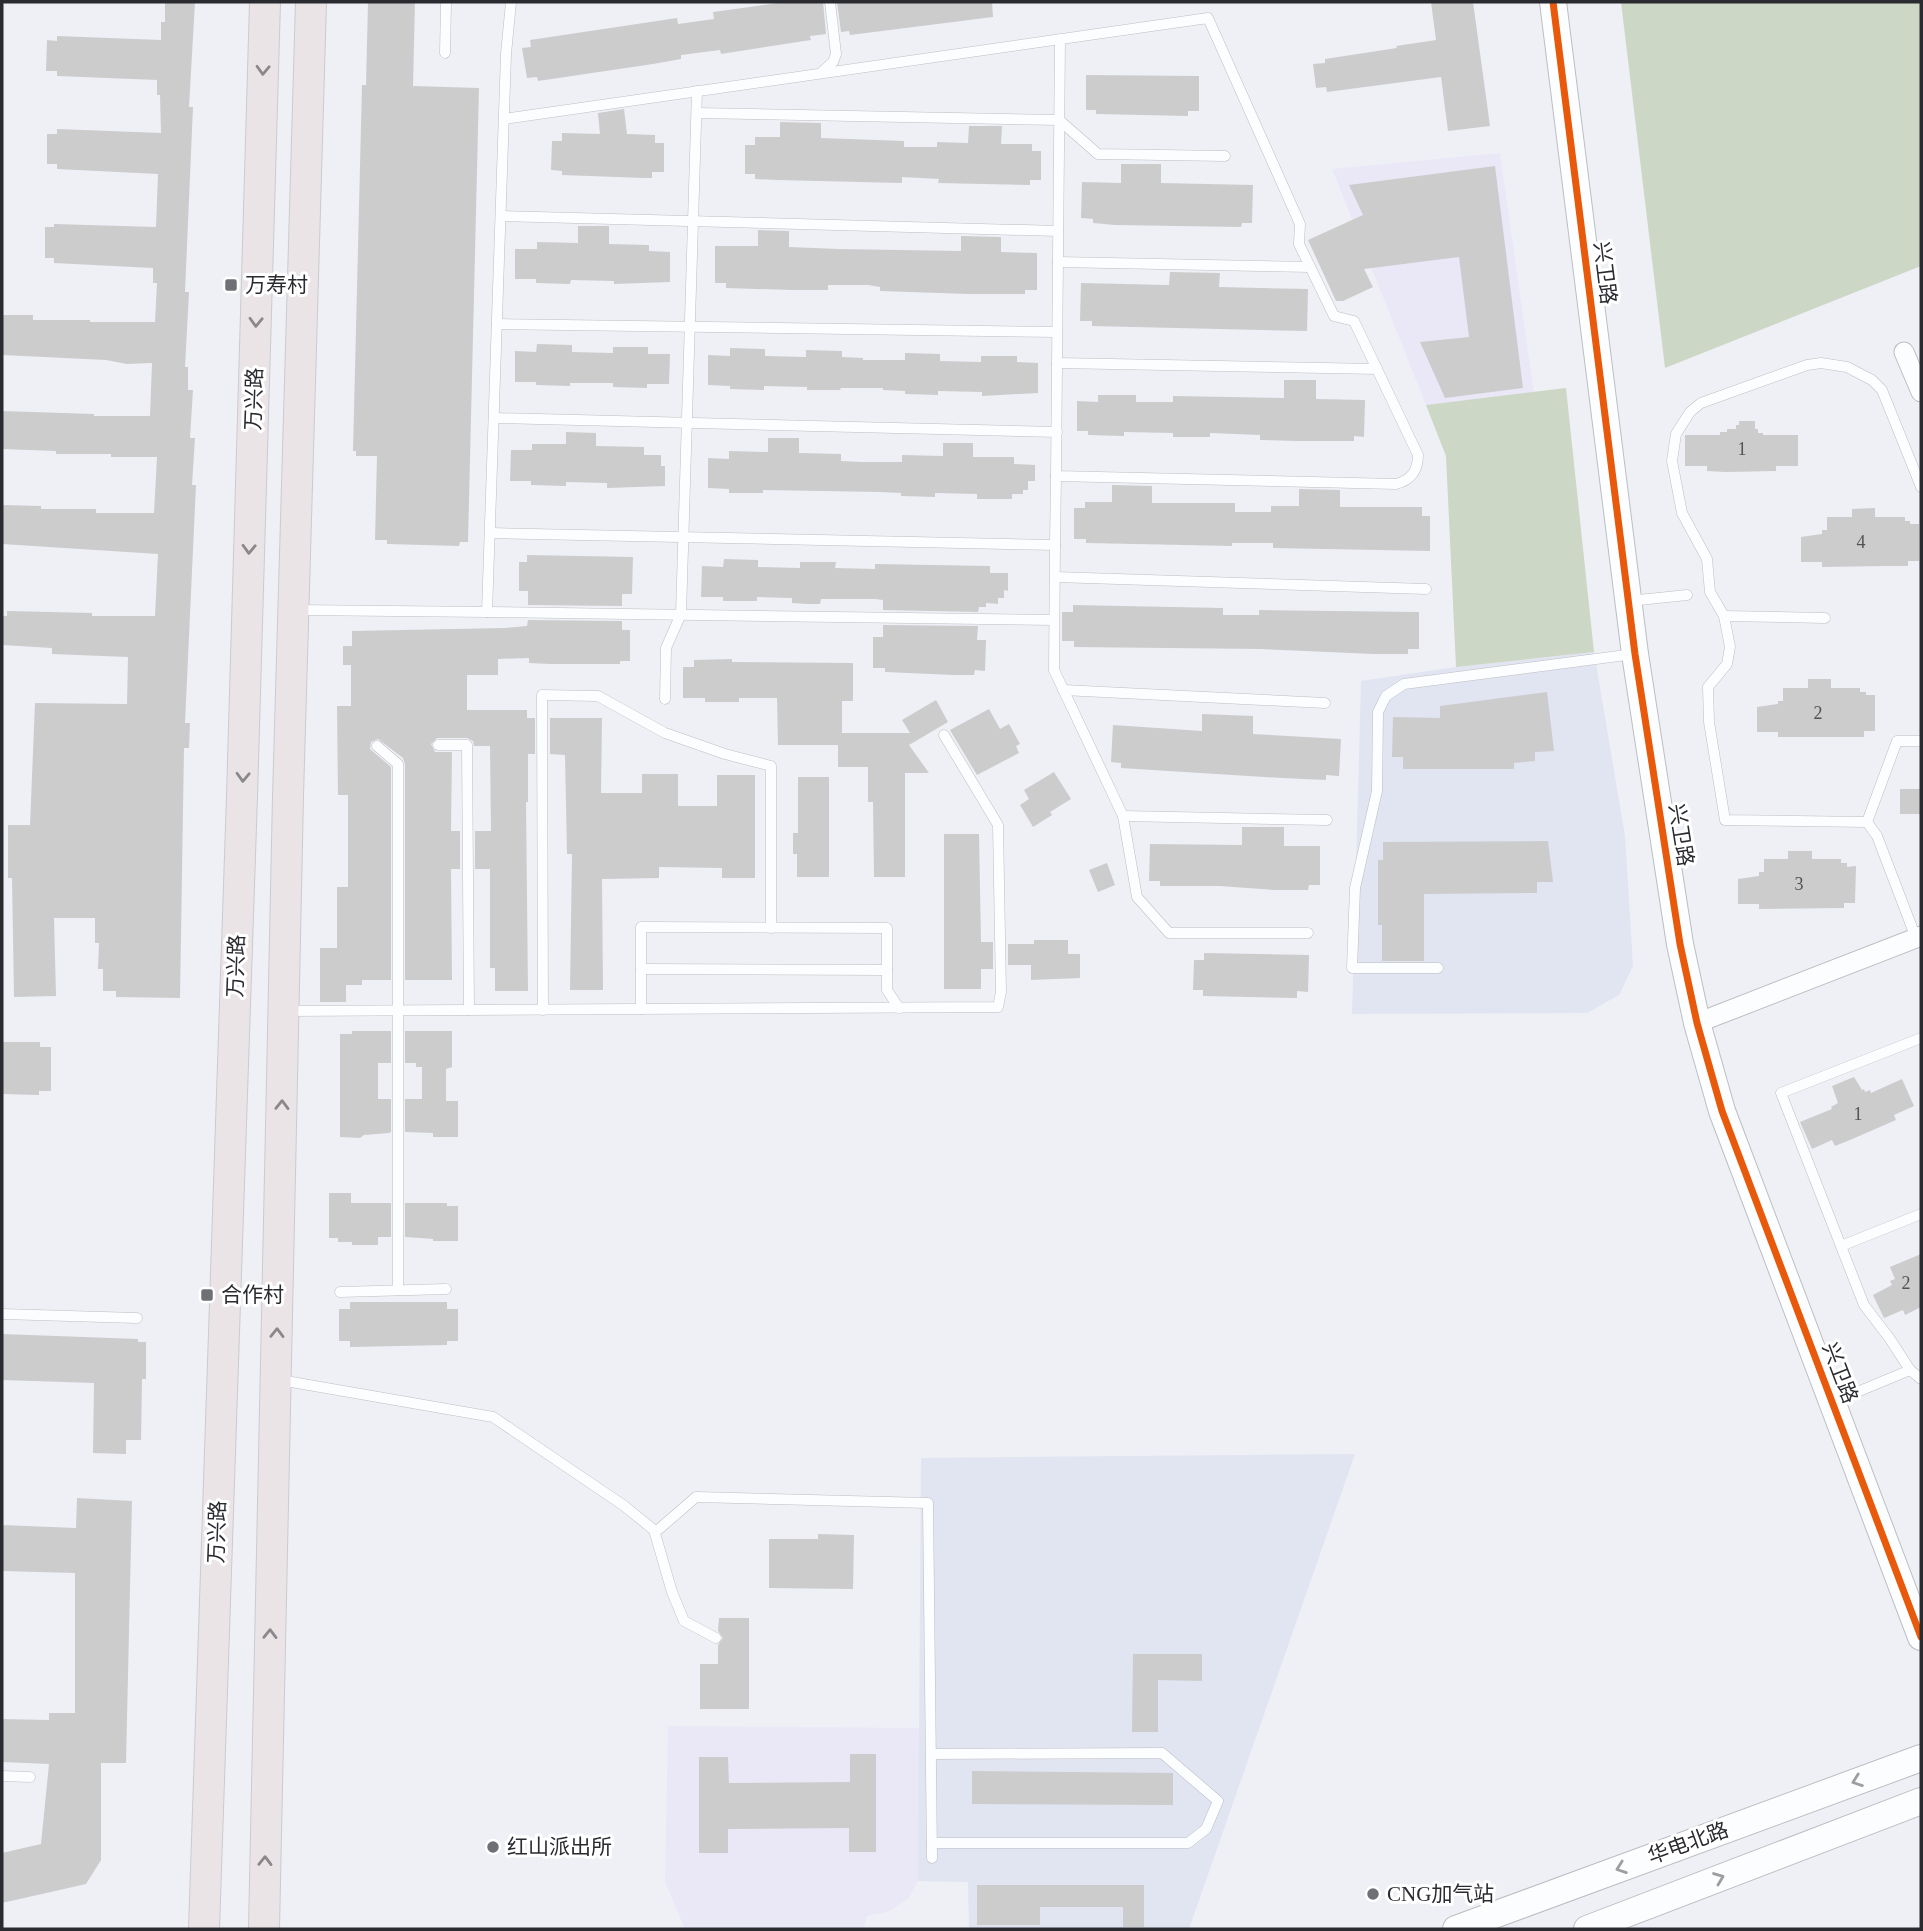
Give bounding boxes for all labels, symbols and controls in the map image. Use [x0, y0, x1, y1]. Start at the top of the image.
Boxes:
one-way arrow [255, 65, 271, 76]
street label: 兴卫路 [1589, 240, 1621, 306]
place label: 万寿村 [245, 273, 308, 297]
marker: 万寿村 [223, 277, 239, 293]
one-way arrow [248, 317, 263, 328]
street label: 万兴路 [241, 367, 267, 431]
house number: 1 [1738, 439, 1747, 459]
house number: 4 [1857, 532, 1866, 552]
one-way arrow [242, 544, 257, 555]
house number: 2 [1814, 703, 1823, 723]
one-way arrow [235, 771, 250, 782]
street label: 兴卫路 [1664, 802, 1698, 868]
house number: 3 [1795, 874, 1804, 894]
street label: 万兴路 [223, 934, 249, 998]
one-way arrow [274, 1099, 289, 1110]
house number: 1 [1854, 1104, 1863, 1124]
house number: 2 [1902, 1273, 1911, 1293]
place label: 合作村 [221, 1283, 284, 1307]
marker: 合作村 [199, 1287, 215, 1303]
one-way arrow [269, 1327, 284, 1338]
street label: 兴卫路 [1818, 1339, 1862, 1407]
street label: 万兴路 [204, 1500, 230, 1564]
one-way arrow [262, 1628, 278, 1638]
one-way arrow [1852, 1773, 1864, 1787]
street label: 华电北路 [1644, 1817, 1732, 1869]
place label: 红山派出所 [507, 1835, 612, 1859]
marker: 红山派出所 [485, 1839, 501, 1855]
one-way arrow [258, 1855, 273, 1866]
one-way arrow [1615, 1860, 1627, 1874]
one-way arrow [1713, 1873, 1725, 1887]
place label: CNG加气站 [1387, 1882, 1494, 1906]
marker: CNG加气站 [1365, 1886, 1381, 1902]

